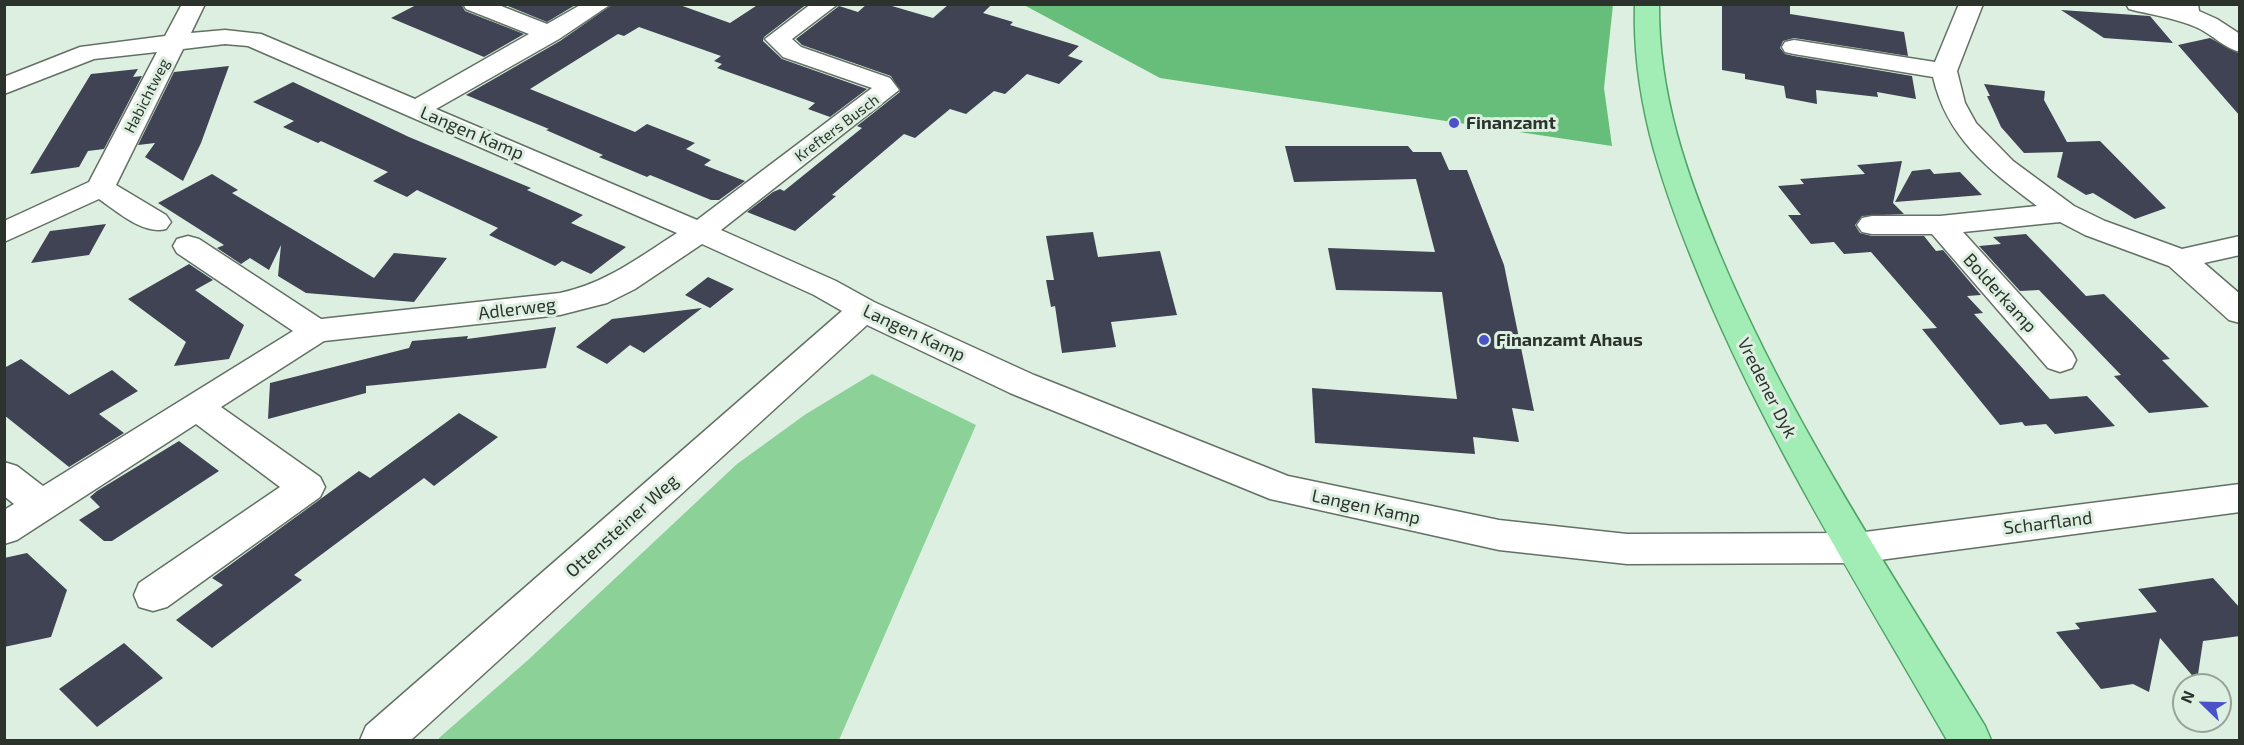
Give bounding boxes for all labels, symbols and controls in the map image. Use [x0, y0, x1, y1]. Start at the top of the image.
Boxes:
street label: Habichtweg [121, 56, 173, 136]
street label: Krefters Busch [791, 91, 883, 165]
street label: Langen Kamp [417, 101, 527, 165]
place label: Finanzamt [1466, 112, 1556, 134]
marker: Finanzamt [1447, 116, 1461, 130]
street label: Bolderkamp [1959, 249, 2041, 337]
street label: Adlerweg [477, 294, 557, 324]
street label: Langen Kamp [859, 300, 969, 366]
place label: Finanzamt Ahaus [1496, 329, 1643, 351]
marker: Finanzamt Ahaus [1477, 333, 1491, 347]
street label: Vredener Dyk [1733, 334, 1801, 442]
street label: Ottensteiner Weg [561, 470, 683, 582]
street label: Langen Kamp [1310, 485, 1422, 529]
street label: Scharfland [2002, 507, 2094, 539]
north arrow [2172, 673, 2232, 733]
text: N [2176, 688, 2198, 706]

